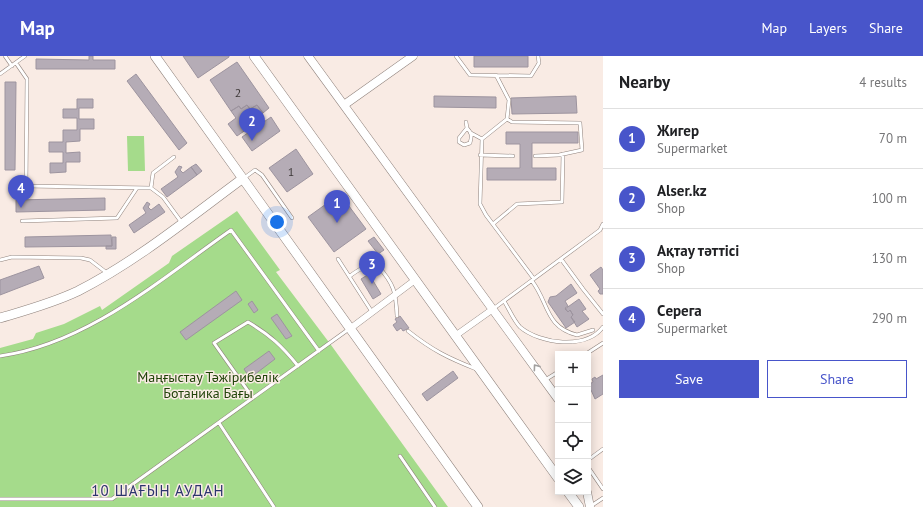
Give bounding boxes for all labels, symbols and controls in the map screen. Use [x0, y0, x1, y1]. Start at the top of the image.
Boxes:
text: Map [20, 16, 55, 40]
text: Map [761, 19, 787, 37]
text: Layers [809, 19, 847, 37]
text: Share [869, 19, 903, 37]
text: Nearby [619, 71, 670, 93]
text: 4 results [859, 74, 907, 91]
house number: 2 [235, 85, 241, 100]
pin: 2 [239, 108, 265, 141]
text: Жигер [657, 121, 699, 140]
text: 1 [628, 130, 636, 147]
text: 70 m [879, 130, 907, 147]
text: Supermarket [657, 140, 727, 157]
house number: 1 [288, 164, 294, 179]
pin: 4 [8, 175, 34, 208]
text: Alser.kz [657, 181, 707, 200]
pin: 1 [324, 190, 350, 223]
text: 2 [628, 190, 636, 207]
text: 100 m [872, 190, 907, 207]
text: Shop [657, 200, 685, 217]
your location [267, 212, 287, 232]
text: Ақтау тәттісі [657, 241, 739, 260]
text: 3 [628, 250, 636, 267]
text: 130 m [872, 250, 907, 267]
pin: 3 [359, 251, 385, 284]
text: Shop [657, 260, 685, 277]
text: Cерега [657, 301, 702, 320]
text: 4 [628, 310, 636, 327]
text: 290 m [872, 310, 907, 327]
text: Supermarket [657, 320, 727, 337]
map controls [555, 351, 591, 495]
button: + [555, 351, 591, 387]
button: Save [619, 360, 759, 398]
button: Share [767, 360, 907, 398]
one-way arrow [533, 364, 541, 371]
park label: Маңғыстау Тәжірибелік Ботаника Бағы [137, 368, 279, 402]
button: − [555, 387, 591, 423]
button: locate [555, 423, 591, 459]
button: layers [555, 459, 591, 495]
district label: 10 ШАҒЫН АУДАН [91, 481, 225, 500]

